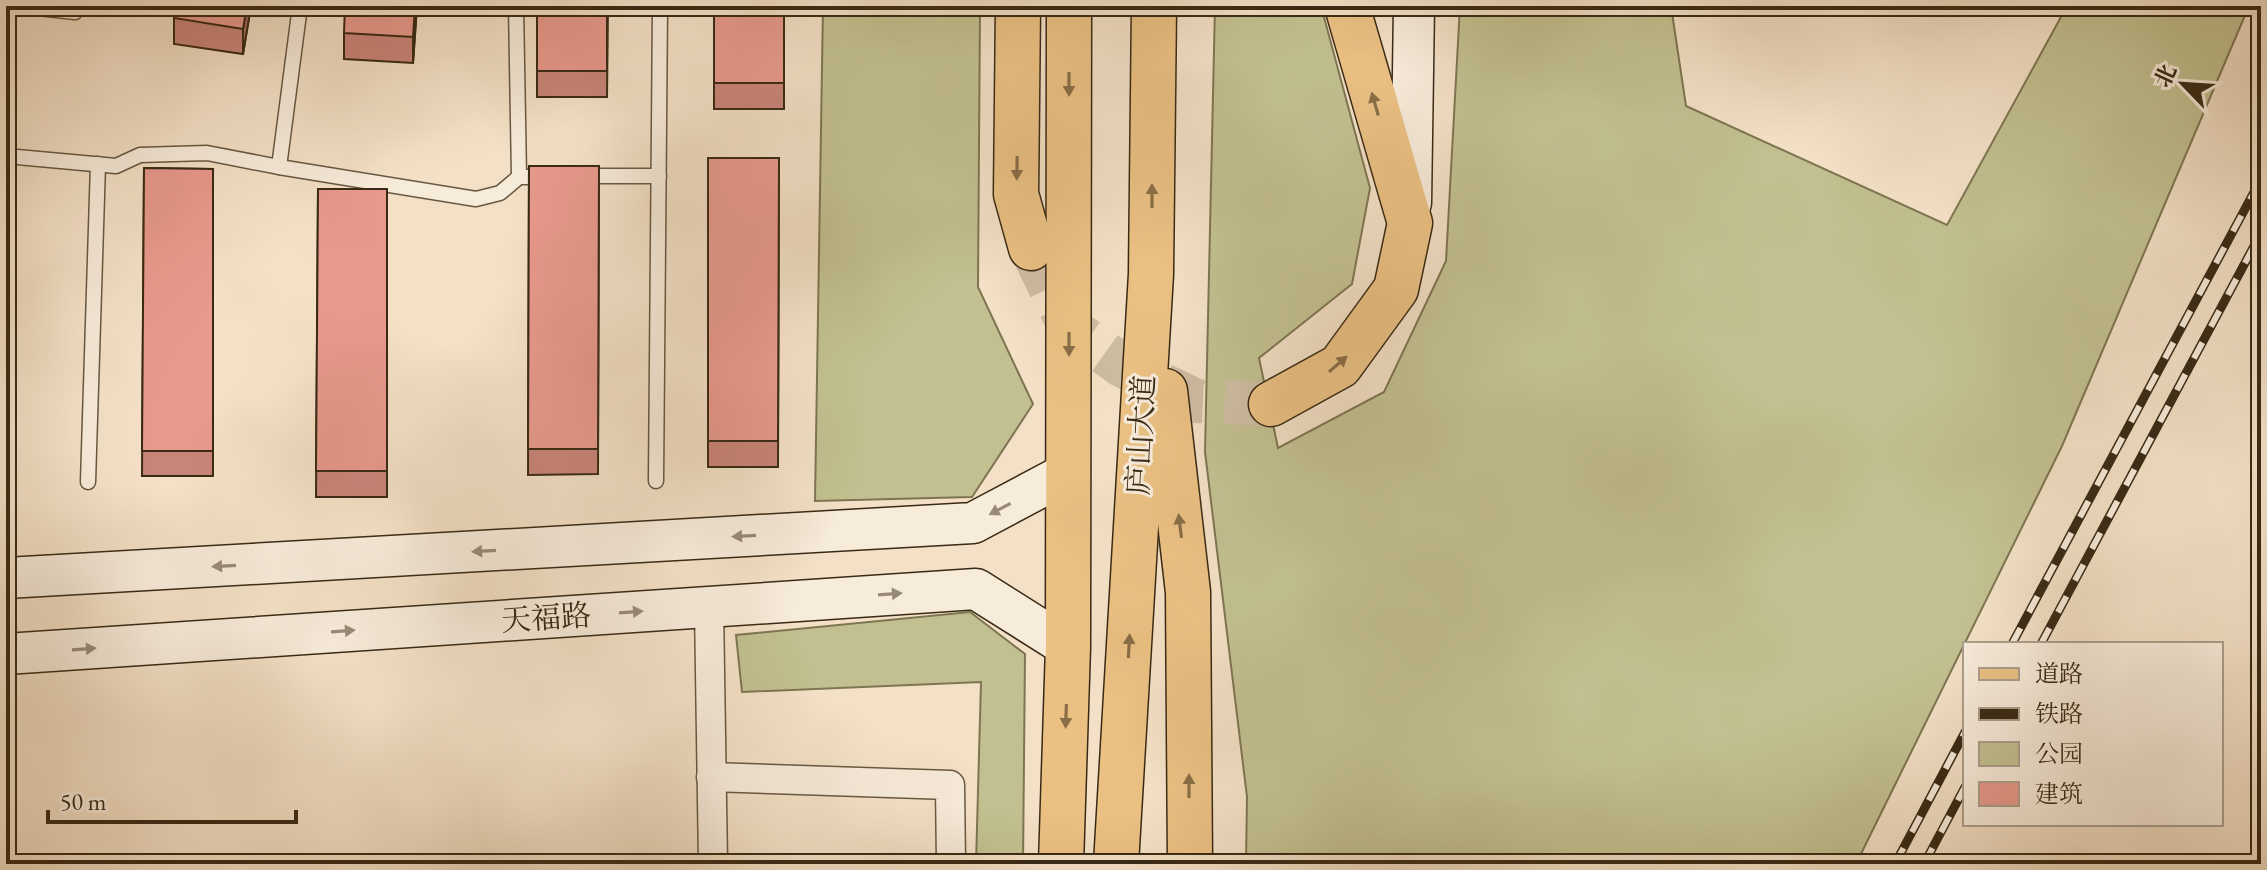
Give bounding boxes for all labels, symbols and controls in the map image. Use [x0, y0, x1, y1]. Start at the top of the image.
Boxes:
north arrow [2143, 44, 2223, 124]
text: 北 [2148, 60, 2183, 92]
one-way arrow [1063, 72, 1075, 97]
one-way arrow [1369, 91, 1381, 116]
one-way arrow [1010, 156, 1023, 181]
one-way arrow [1145, 183, 1158, 208]
one-way arrow [1063, 332, 1075, 357]
one-way arrow [1327, 356, 1347, 373]
street label: 庐山大道 [1118, 374, 1163, 496]
one-way arrow [988, 503, 1011, 516]
one-way arrow [1173, 514, 1186, 539]
one-way arrow [731, 530, 756, 543]
one-way arrow [471, 545, 496, 558]
one-way arrow [212, 560, 237, 573]
one-way arrow [878, 587, 903, 600]
street label: 天福路 [500, 595, 592, 640]
one-way arrow [619, 605, 644, 618]
one-way arrow [331, 624, 356, 637]
one-way arrow [1122, 633, 1135, 658]
one-way arrow [72, 642, 97, 655]
legend [1963, 642, 2223, 826]
text: 道路 [2035, 658, 2083, 689]
text: 铁路 [2035, 698, 2083, 729]
one-way arrow [1060, 704, 1072, 729]
text: 公园 [2035, 738, 2083, 769]
one-way arrow [1183, 773, 1195, 798]
scale bar [48, 774, 296, 824]
text: 建筑 [2035, 778, 2083, 809]
text: 50 m [60, 786, 107, 817]

